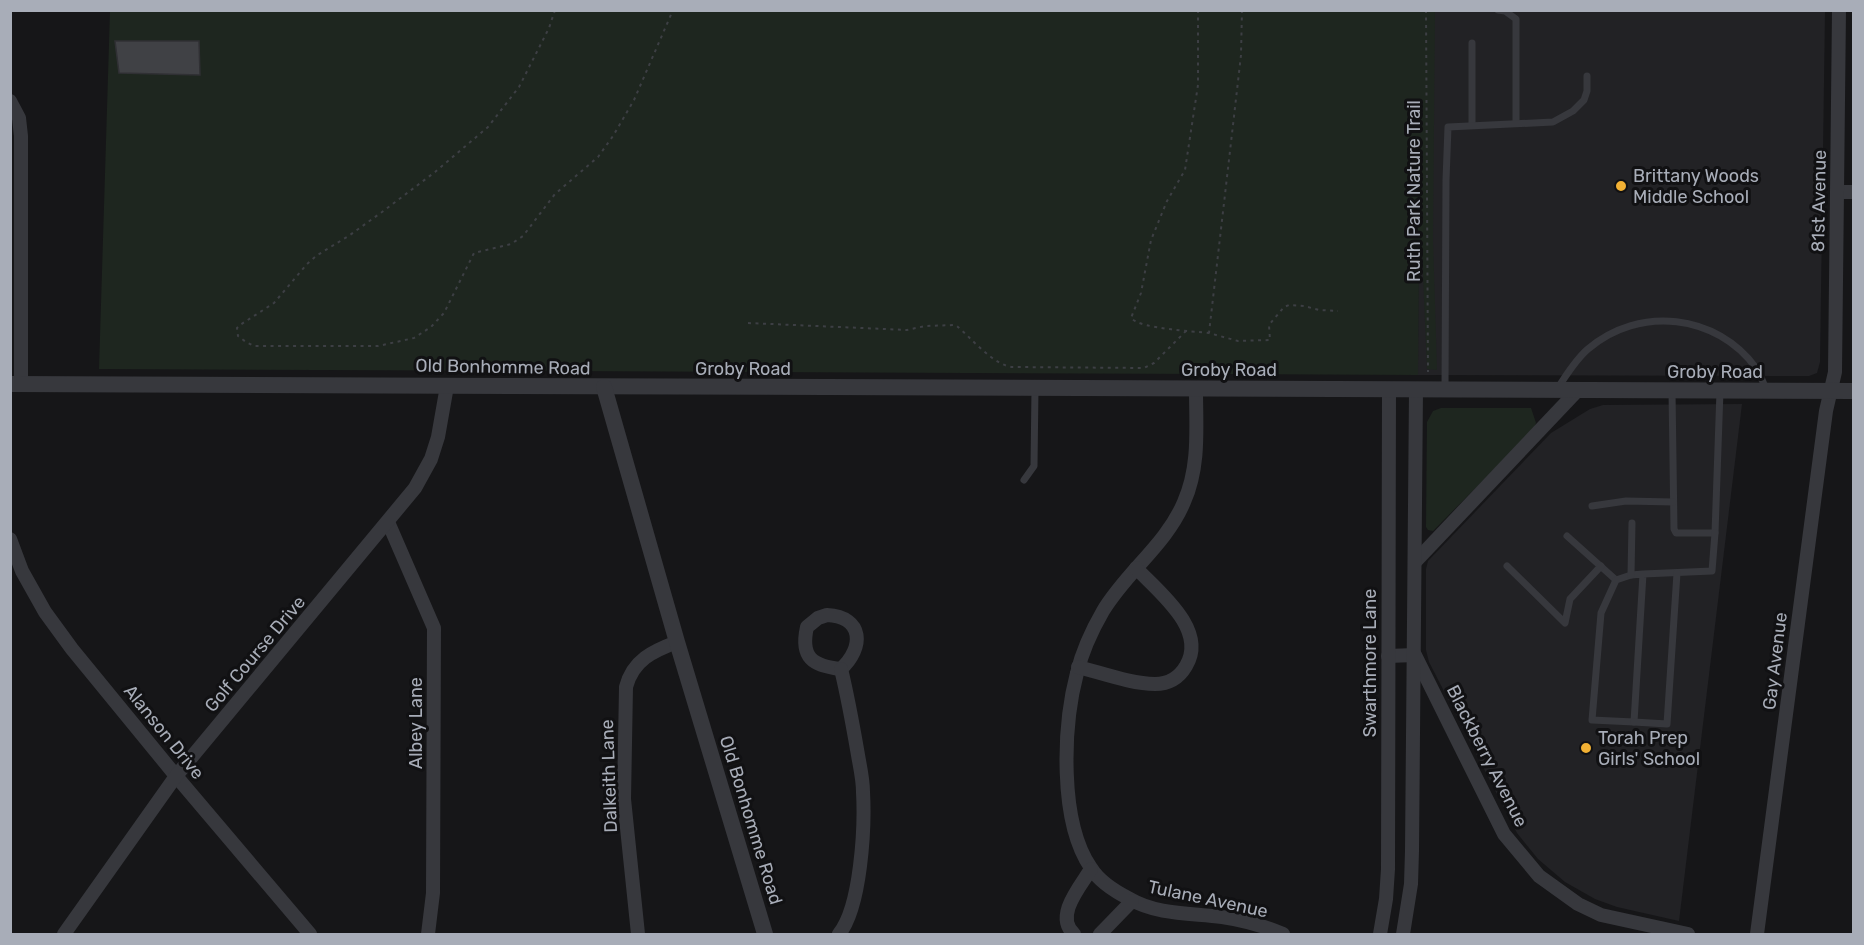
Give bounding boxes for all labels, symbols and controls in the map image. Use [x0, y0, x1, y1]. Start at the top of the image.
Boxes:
street label: Ruth Park Nature Trail [1403, 100, 1425, 282]
street label: 81st Avenue [1807, 150, 1831, 252]
place label: Brittany Woods Middle School [1633, 165, 1759, 208]
marker: Brittany Woods Middle School [1614, 179, 1628, 193]
street label: Old Bonhomme Road [415, 354, 591, 380]
street label: Groby Road [695, 358, 791, 380]
street label: Groby Road [1181, 359, 1277, 381]
street label: Groby Road [1667, 361, 1763, 383]
street label: Swarthmore Lane [1359, 589, 1381, 737]
street label: Golf Course Drive [200, 591, 310, 717]
street label: Gay Avenue [1758, 611, 1792, 711]
street label: Albey Lane [405, 677, 427, 769]
street label: Alanson Drive [119, 680, 209, 784]
street label: Blackberry Avenue [1442, 681, 1532, 831]
street label: Dalkeith Lane [596, 719, 622, 833]
place label: Torah Prep Girls' School [1598, 727, 1700, 770]
street label: Old Bonhomme Road [715, 733, 787, 907]
marker: Torah Prep Girls' School [1579, 741, 1593, 755]
street label: Tulane Avenue [1146, 876, 1270, 922]

